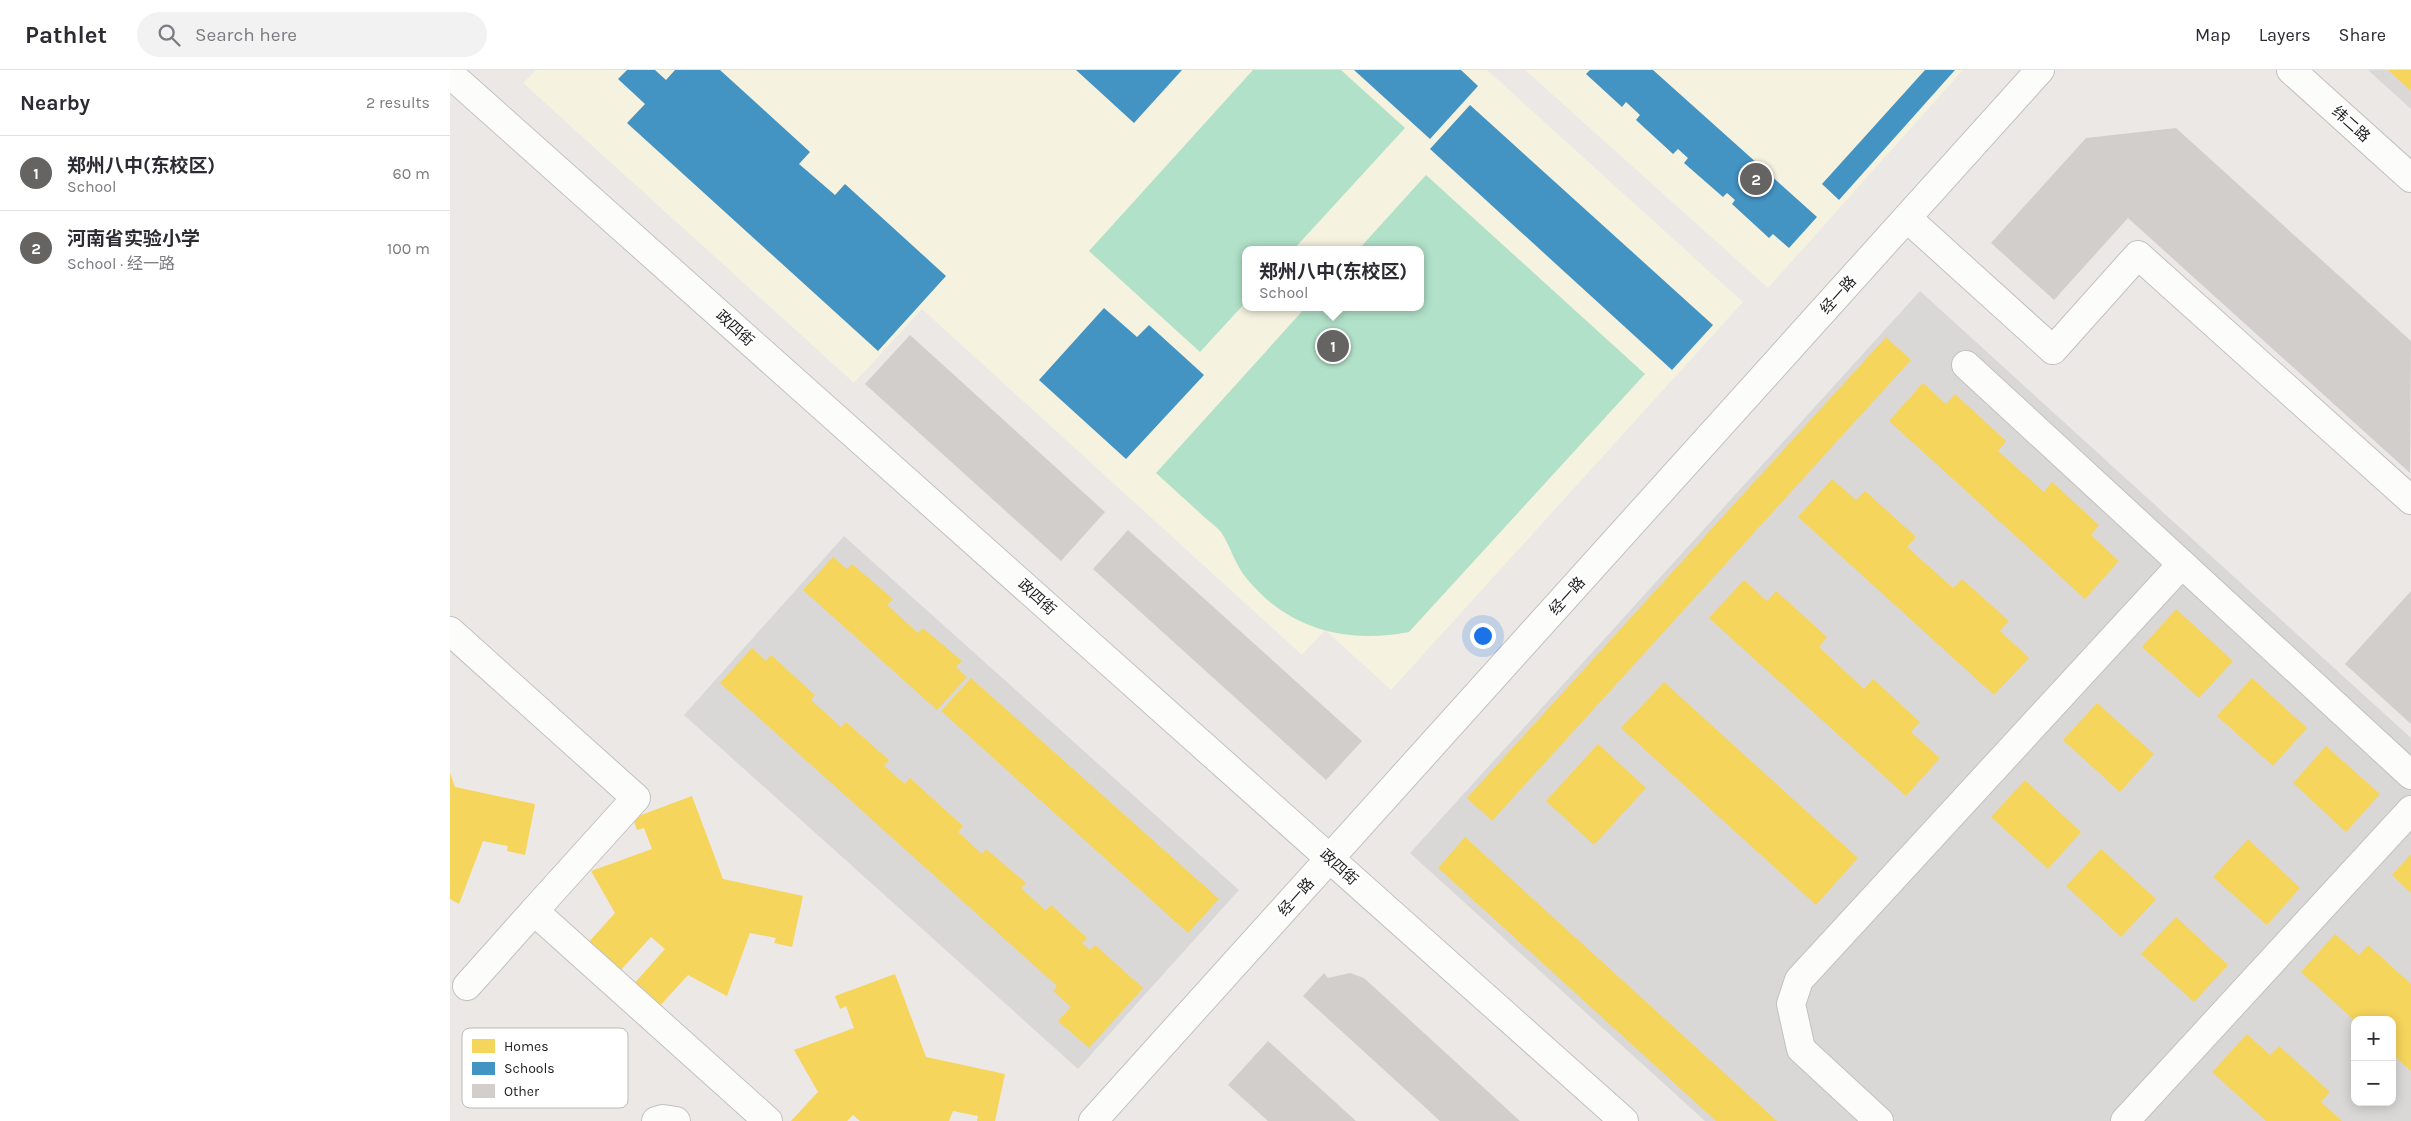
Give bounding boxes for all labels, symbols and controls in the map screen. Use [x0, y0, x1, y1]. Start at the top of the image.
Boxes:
search box [137, 12, 487, 57]
text: Pathlet [25, 21, 107, 49]
icon: search [155, 21, 183, 49]
text: Search here [195, 24, 297, 46]
text: Map [2195, 24, 2231, 46]
text: Layers [2259, 24, 2311, 46]
text: Share [2339, 24, 2386, 46]
text: Nearby [20, 91, 90, 115]
text: 2 results [366, 93, 430, 112]
street label: 纬二路 [2328, 102, 2374, 146]
text: 郑州八中(东校区) [67, 155, 215, 177]
pin: 2 [1740, 160, 1772, 198]
text: 1 [33, 164, 39, 183]
text: 60 m [393, 164, 430, 183]
text: School [67, 177, 117, 196]
text: 河南省实验小学 [67, 228, 200, 250]
text: 2 [31, 239, 41, 258]
text: 100 m [387, 239, 430, 258]
popup [1242, 246, 1424, 311]
text: School · 经一路 [67, 254, 175, 273]
text: 郑州八中(东校区) [1259, 261, 1407, 283]
street label: 经一路 [1816, 272, 1860, 318]
text: School [1259, 283, 1308, 302]
street label: 政四街 [712, 306, 758, 350]
pin: 1 [1317, 327, 1349, 365]
street label: 经一路 [1545, 573, 1589, 619]
street label: 政四街 [1014, 575, 1060, 619]
your location [1470, 623, 1496, 649]
street label: 政四街 [1316, 845, 1362, 889]
street label: 经一路 [1274, 874, 1318, 920]
map controls [2351, 1016, 2396, 1106]
button: + [2351, 1016, 2396, 1061]
legend [462, 1028, 628, 1108]
text: Homes [504, 1038, 549, 1055]
text: Schools [504, 1060, 555, 1077]
button: − [2351, 1061, 2396, 1106]
text: Other [504, 1083, 540, 1100]

